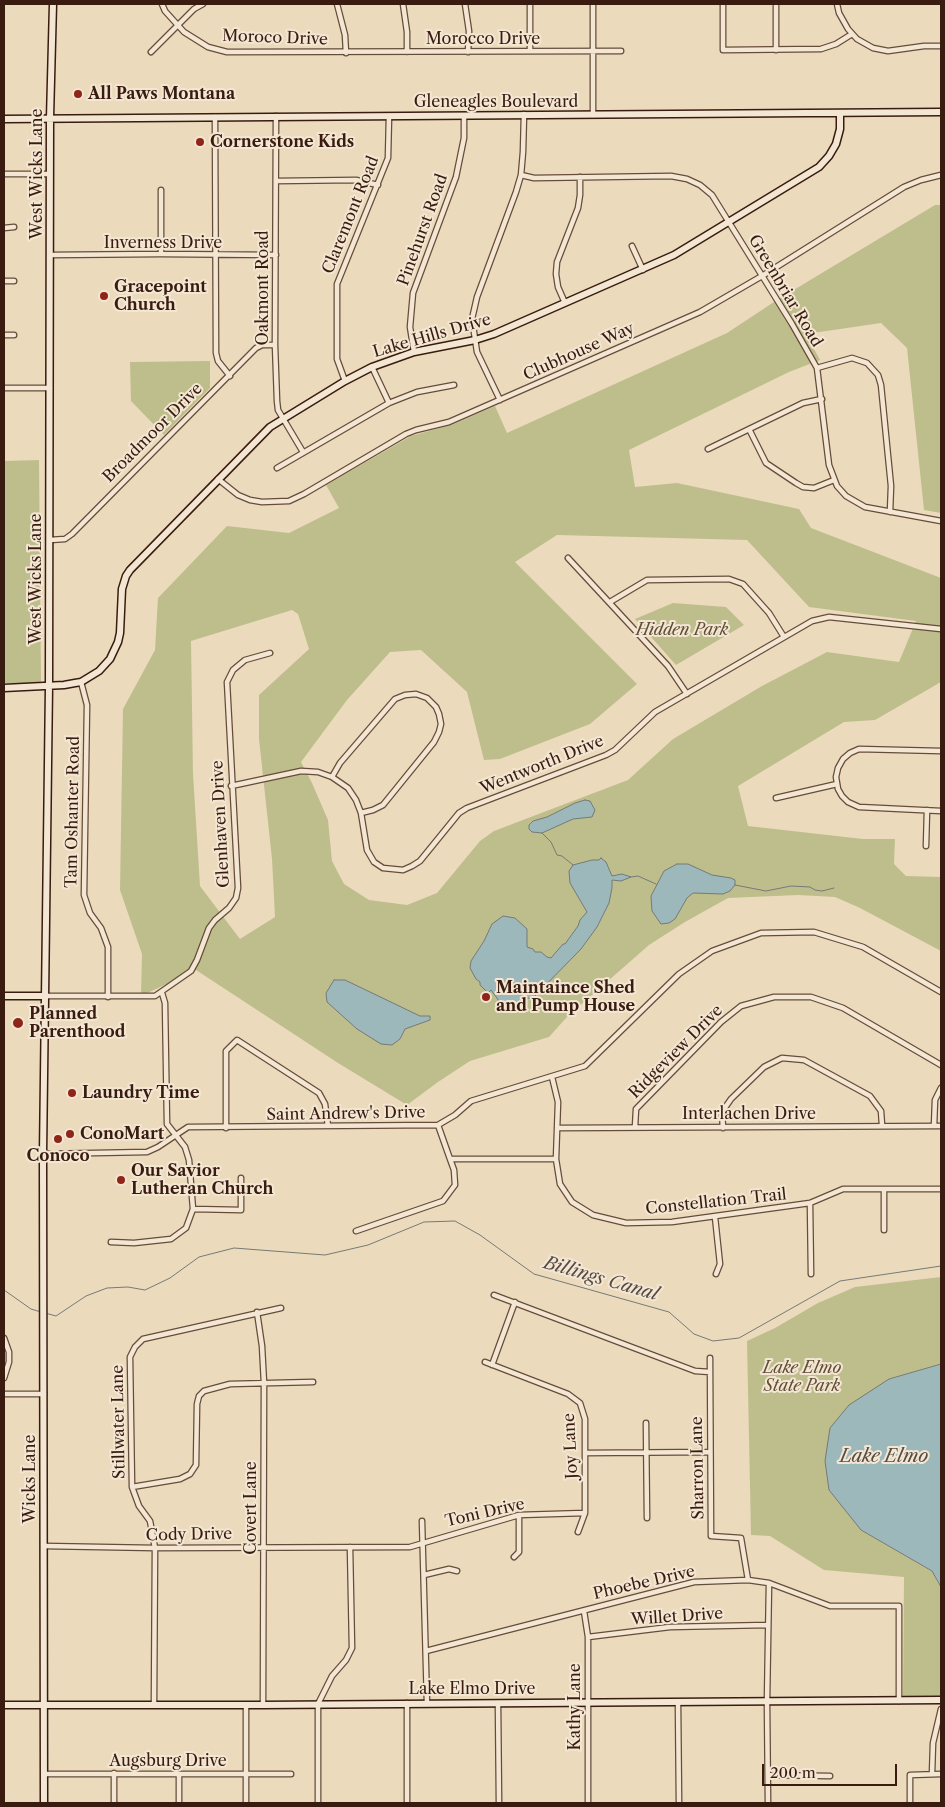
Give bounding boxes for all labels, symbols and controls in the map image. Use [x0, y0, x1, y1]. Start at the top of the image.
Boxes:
street label: Moroco Drive [222, 27, 328, 49]
street label: Morocco Drive [426, 29, 540, 49]
place label: All Paws Montana [88, 84, 235, 104]
marker: All Paws Montana [72, 88, 84, 100]
street label: Gleneagles Boulevard [414, 92, 578, 112]
street label: West Wicks Lane [27, 108, 47, 240]
place label: Cornerstone Kids [210, 132, 354, 152]
marker: Cornerstone Kids [194, 136, 206, 148]
street label: Claremont Road [319, 153, 383, 277]
street label: Pinehurst Road [394, 172, 452, 288]
street label: Oakmont Road [253, 230, 273, 346]
street label: Greenbriar Road [744, 231, 826, 351]
street label: Inverness Drive [104, 233, 222, 253]
place label: Gracepoint Church [114, 277, 207, 315]
marker: Gracepoint Church [98, 290, 110, 302]
street label: Lake Hills Drive [371, 310, 493, 362]
street label: Clubhouse Way [521, 319, 637, 385]
street label: Broadmoor Drive [99, 379, 207, 487]
street label: West Wicks Lane [26, 513, 46, 645]
park label: Hidden Park [636, 620, 728, 640]
street label: Wentworth Drive [477, 731, 607, 799]
street label: Tam Oshanter Road [62, 736, 84, 888]
street label: Glenhaven Drive [208, 760, 234, 888]
place label: Maintaince Shed and Pump House [496, 978, 635, 1016]
marker: Maintaince Shed and Pump House [480, 991, 492, 1003]
street label: Ridgeview Drive [625, 1001, 727, 1103]
place label: Planned Parenthood [29, 1004, 125, 1042]
marker: Planned Parenthood [11, 1016, 25, 1030]
place label: Laundry Time [82, 1083, 199, 1103]
marker: Laundry Time [66, 1087, 78, 1099]
street label: Saint Andrew's Drive [266, 1103, 426, 1125]
street label: Interlachen Drive [682, 1104, 816, 1124]
place label: ConoMart [80, 1124, 164, 1144]
marker: ConoMart [64, 1128, 76, 1140]
marker: Conoco [52, 1133, 64, 1145]
place label: Conoco [26, 1146, 90, 1166]
place label: Our Savior Lutheran Church [131, 1161, 273, 1199]
marker: Our Savior Lutheran Church [115, 1174, 127, 1186]
street label: Constellation Trail [644, 1185, 788, 1219]
water label: Billings Canal [541, 1252, 661, 1306]
park label: Lake Elmo State Park [763, 1358, 841, 1396]
street label: Stillwater Lane [108, 1365, 130, 1479]
street label: Joy Lane [560, 1413, 582, 1479]
street label: Sharron Lane [688, 1416, 708, 1520]
street label: Wicks Lane [20, 1434, 40, 1524]
water label: Lake Elmo [840, 1446, 928, 1468]
street label: Covert Lane [241, 1461, 261, 1555]
street label: Toni Drive [443, 1495, 527, 1531]
street label: Cody Drive [146, 1525, 232, 1545]
street label: Phoebe Drive [591, 1562, 697, 1604]
street label: Willet Drive [630, 1604, 724, 1630]
street label: Kathy Lane [565, 1663, 585, 1751]
street label: Lake Elmo Drive [408, 1679, 536, 1699]
street label: Augsburg Drive [109, 1751, 227, 1771]
scale bar [765, 1754, 900, 1786]
text: 200 m [770, 1763, 816, 1782]

